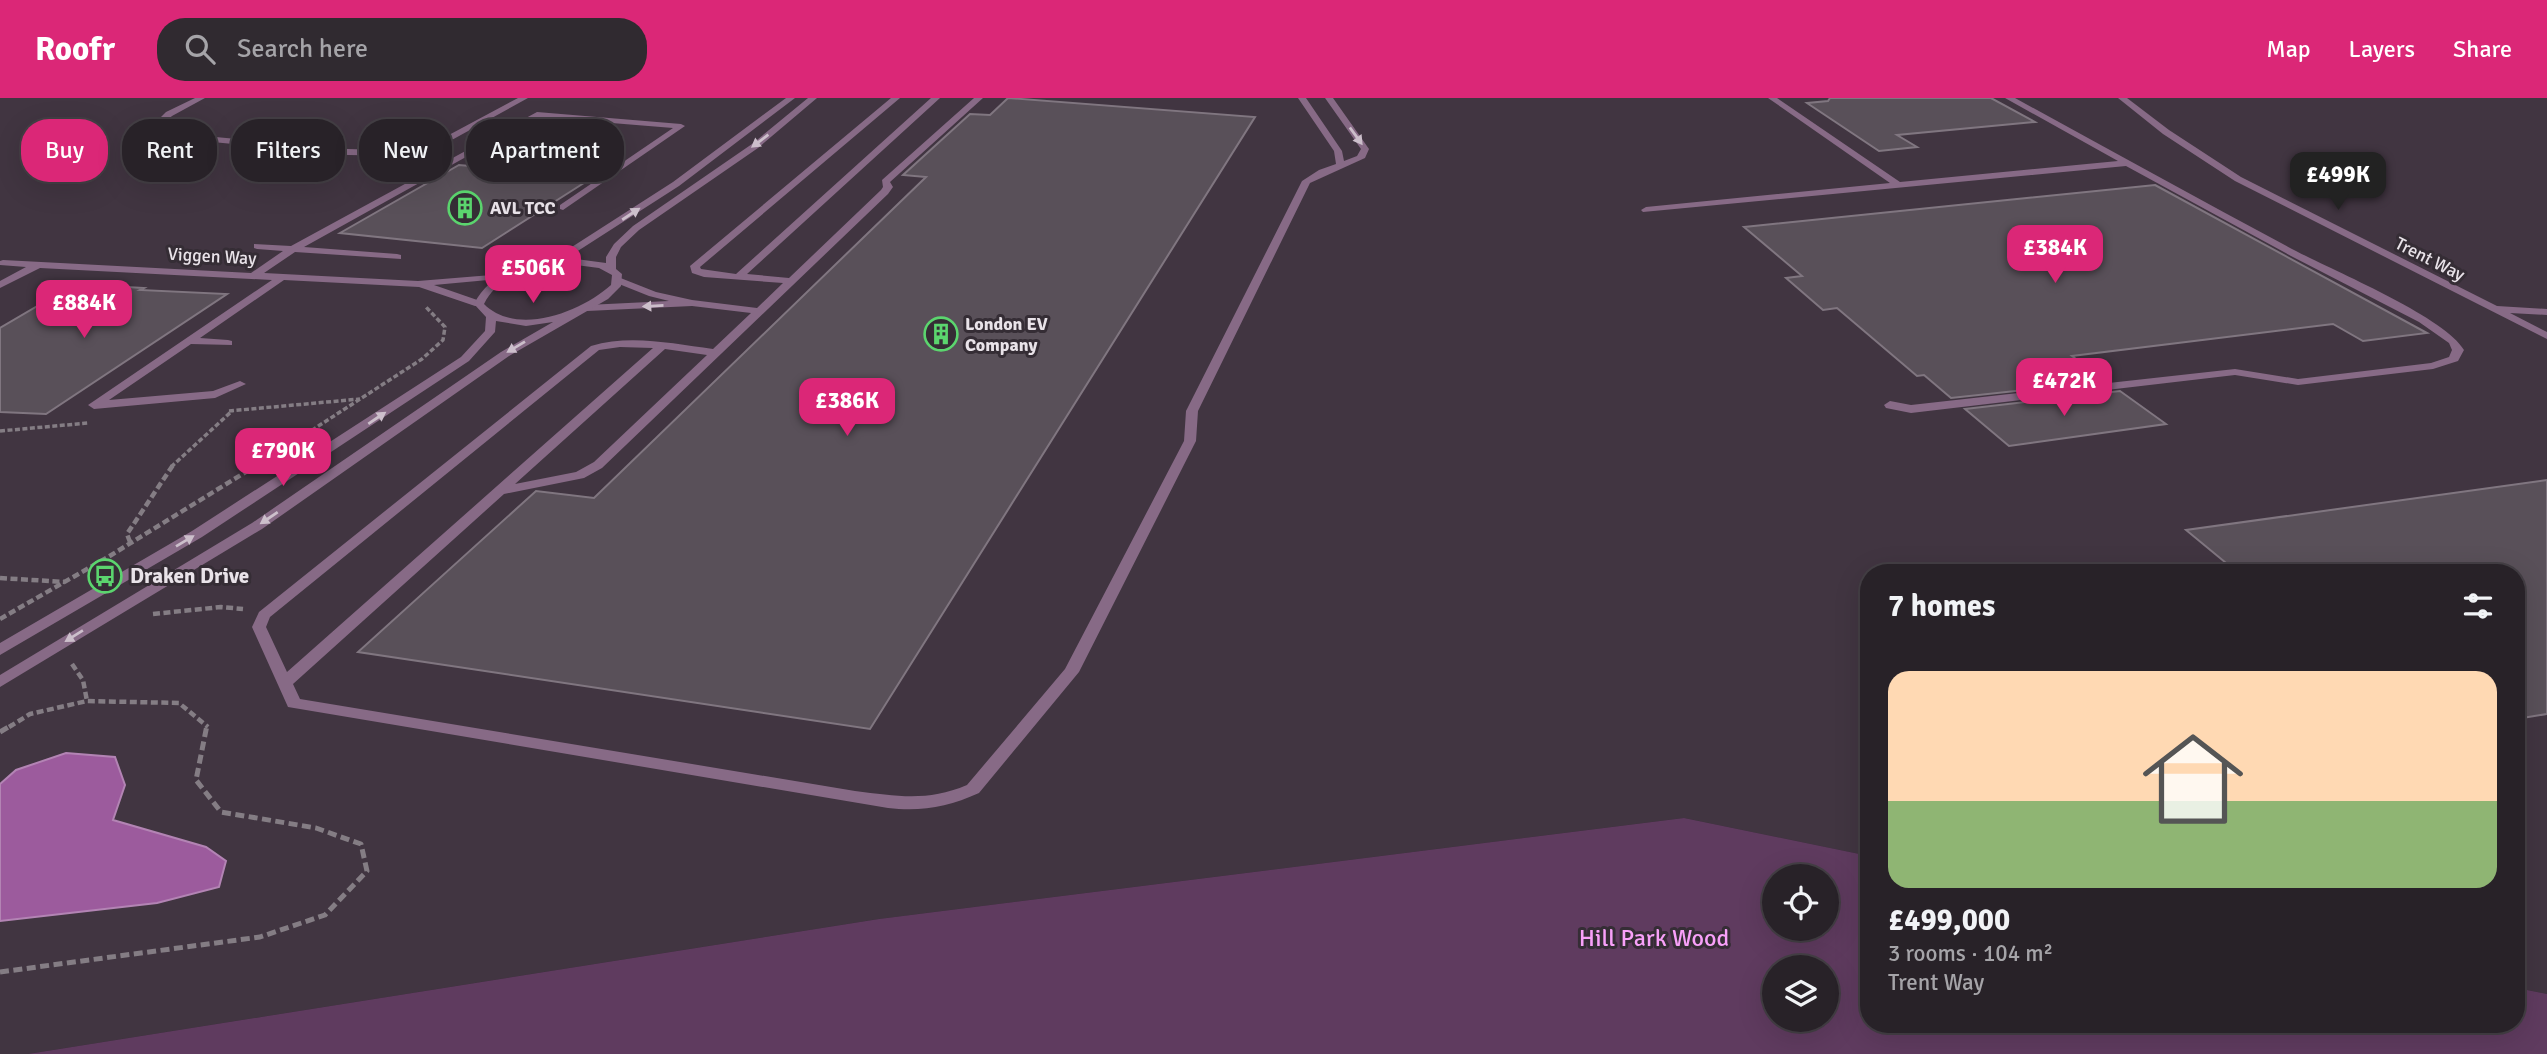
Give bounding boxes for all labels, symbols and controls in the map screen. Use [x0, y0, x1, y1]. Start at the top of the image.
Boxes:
search box [157, 18, 647, 81]
text: Roofr [35, 29, 115, 70]
icon: search [181, 30, 219, 68]
text: Search here [237, 33, 368, 65]
text: Map [2266, 34, 2311, 64]
text: Layers [2349, 34, 2415, 64]
text: Share [2453, 34, 2512, 64]
chip: Buy [21, 119, 108, 182]
chip: Rent [122, 119, 217, 182]
chip: Filters [231, 119, 345, 182]
chip: New [359, 119, 452, 182]
chip: Apartment [466, 119, 624, 182]
one-way arrow [1349, 127, 1363, 145]
one-way arrow [752, 134, 770, 149]
pin: £499K [2289, 152, 2387, 212]
text: £499K [2306, 160, 2370, 189]
building icon: AVL TCC [446, 189, 484, 227]
place label: AVL TCC [490, 197, 556, 219]
one-way arrow [621, 208, 640, 221]
pin: £384K [2006, 226, 2104, 285]
street label: Trent Way [2391, 232, 2469, 286]
text: £384K [2023, 233, 2087, 262]
street label: Viggen Way [167, 243, 258, 269]
pin: £506K [484, 246, 582, 305]
text: £506K [501, 253, 565, 282]
pin: £884K [35, 280, 133, 340]
text: £884K [52, 288, 116, 317]
one-way arrow [642, 300, 664, 311]
place label: London EV Company [965, 313, 1048, 356]
building icon: London EV Company [922, 315, 960, 353]
one-way arrow [507, 340, 526, 353]
pin: £472K [2015, 358, 2113, 418]
text: £472K [2032, 366, 2096, 395]
pin: £386K [798, 378, 896, 438]
text: £386K [815, 386, 879, 415]
one-way arrow [368, 411, 386, 425]
pin: £790K [234, 428, 332, 488]
text: £790K [251, 436, 315, 465]
one-way arrow [260, 511, 278, 525]
one-way arrow [176, 535, 195, 547]
bus stop icon: Draken Drive [86, 557, 124, 595]
place label: Draken Drive [130, 563, 249, 589]
icon: filters [2459, 587, 2497, 625]
text: 7 homes [1888, 588, 1995, 625]
one-way arrow [65, 630, 84, 642]
icon: home [2130, 716, 2256, 842]
map controls [1762, 864, 1839, 1032]
button: locate [1762, 864, 1839, 941]
text: £499,000 [1888, 902, 2010, 939]
park label: Hill Park Wood [1579, 923, 1729, 953]
text: 3 rooms · 104 m² [1888, 939, 2053, 968]
button: layers [1762, 955, 1839, 1032]
text: Trent Way [1888, 968, 1984, 997]

